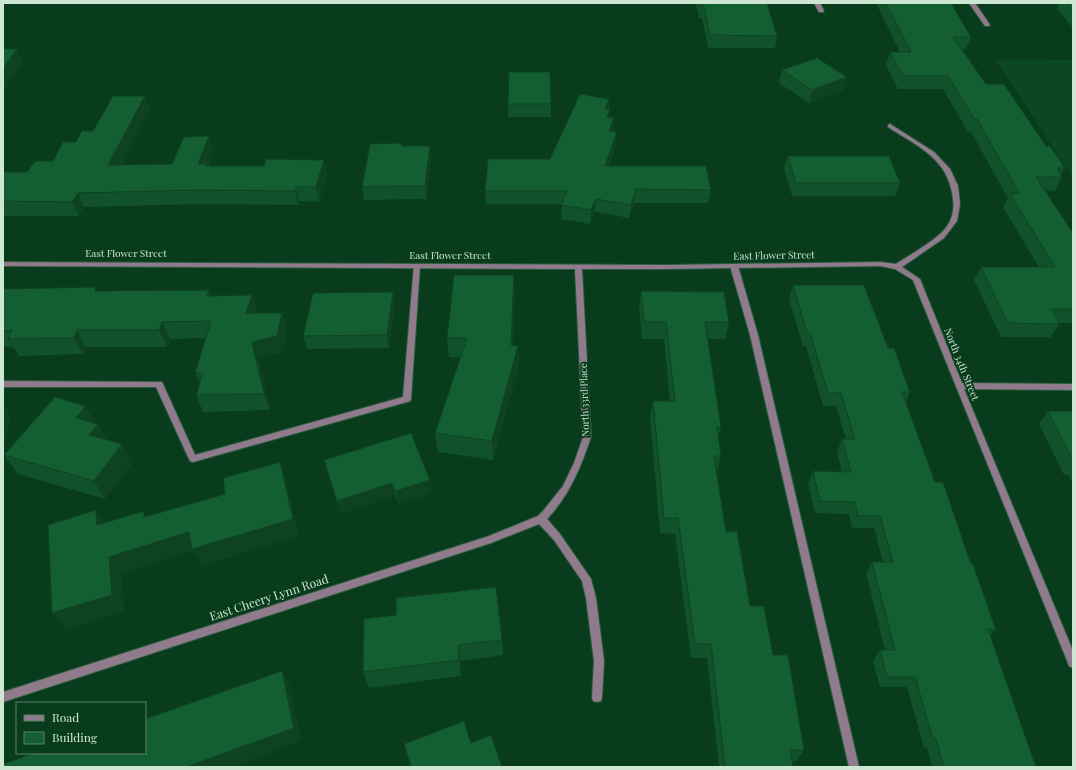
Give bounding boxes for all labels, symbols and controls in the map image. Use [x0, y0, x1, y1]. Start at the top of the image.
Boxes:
street label: East Flower Street [85, 246, 167, 260]
street label: East Flower Street [733, 247, 815, 263]
street label: East Flower Street [409, 248, 491, 262]
street label: North 34th Street [941, 326, 983, 403]
street label: North 33rd Place [576, 363, 592, 437]
street label: East Cheery Lynn Road [207, 570, 330, 624]
legend [16, 702, 146, 754]
text: Road [52, 709, 79, 725]
text: Building [52, 729, 98, 745]

